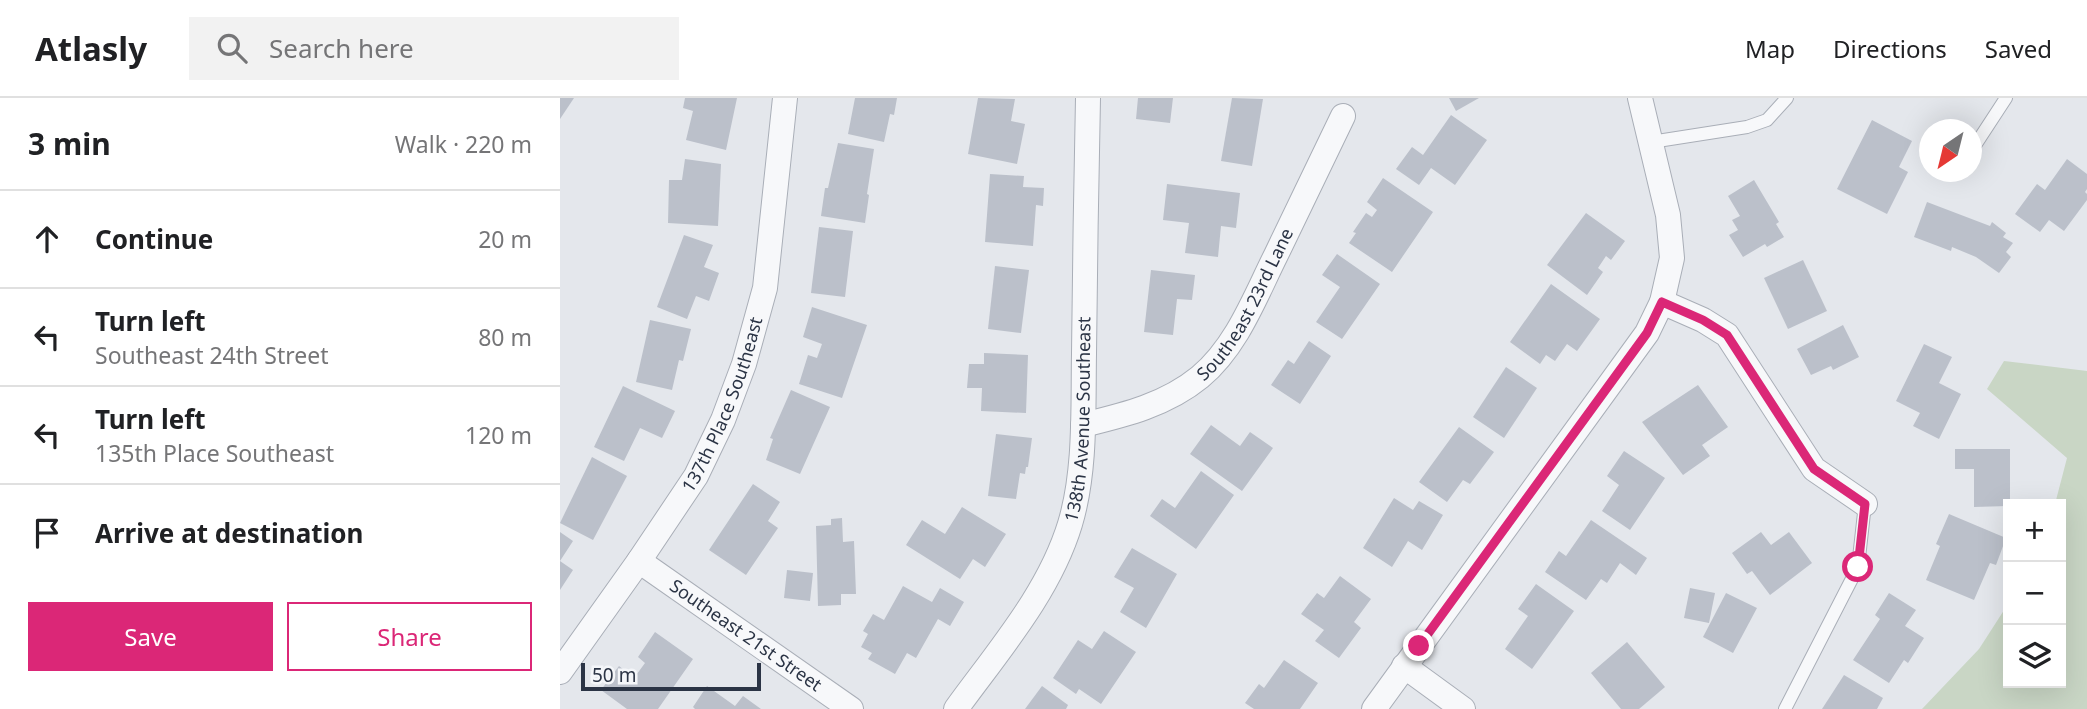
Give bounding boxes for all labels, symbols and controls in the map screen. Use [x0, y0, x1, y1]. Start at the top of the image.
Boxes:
search box [189, 17, 679, 80]
text: Atlasly [35, 26, 147, 71]
icon: search [213, 29, 251, 67]
text: Search here [269, 30, 414, 66]
text: Map [1745, 32, 1795, 65]
text: Directions [1833, 32, 1947, 65]
text: Saved [1985, 32, 2052, 65]
north arrow [1919, 119, 1982, 182]
text: 3 min [28, 123, 111, 164]
text: Walk · 220 m [395, 128, 532, 160]
icon: ahead [28, 220, 66, 258]
text: Continue [95, 221, 213, 257]
text: 20 m [478, 223, 532, 255]
street label: Southeast 23rd Lane [1191, 224, 1298, 386]
text: Turn left [95, 303, 206, 339]
street label: 137th Place Southeast [676, 314, 768, 496]
street label: 138th Avenue Southeast [1058, 316, 1095, 524]
icon: left [28, 318, 66, 356]
text: 80 m [478, 321, 532, 353]
text: Southeast 24th Street [95, 339, 328, 371]
text: Turn left [95, 401, 206, 437]
icon: left [28, 416, 66, 454]
text: 120 m [465, 419, 532, 451]
text: 135th Place Southeast [95, 437, 334, 469]
map controls [2003, 499, 2066, 688]
button: + [2003, 499, 2066, 562]
icon: arrive [28, 514, 66, 552]
text: Arrive at destination [95, 515, 364, 551]
route start [1842, 551, 1873, 582]
button: − [2003, 562, 2066, 625]
street label: Southeast 21st Street [665, 573, 827, 696]
button: Save [28, 602, 273, 671]
button: Share [287, 602, 532, 671]
button: layers [2003, 625, 2066, 688]
route end [1403, 630, 1434, 661]
scale bar [581, 660, 761, 692]
text: 50 m [592, 662, 636, 688]

